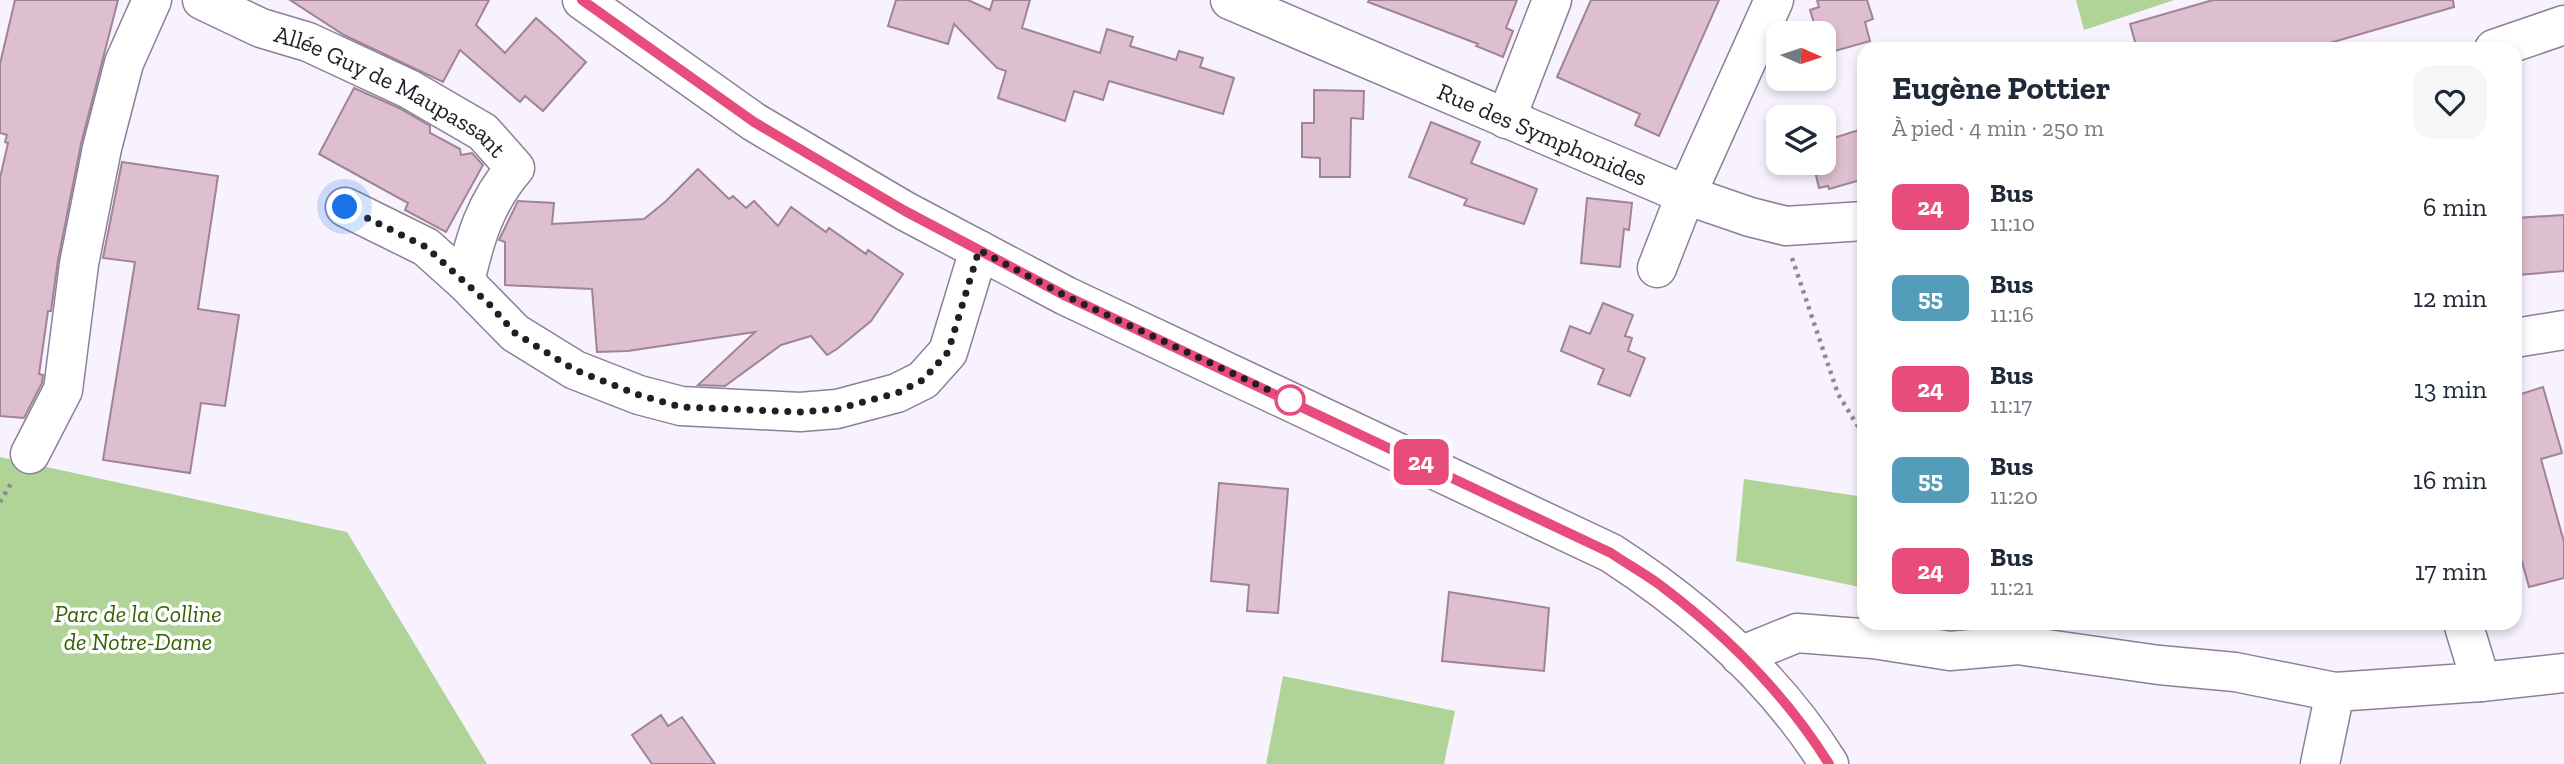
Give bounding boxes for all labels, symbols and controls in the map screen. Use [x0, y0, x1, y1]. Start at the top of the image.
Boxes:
street label: Allée Guy de Maupassant [271, 18, 513, 163]
north arrow [1766, 21, 1836, 91]
map controls [1766, 21, 1836, 175]
button: heart [2413, 65, 2487, 139]
text: Eugène Pottier [1892, 68, 2110, 107]
street label: Rue des Symphonides [1433, 76, 1652, 191]
button: layers [1766, 105, 1836, 175]
text: À pied · 4 min · 250 m [1892, 114, 2104, 142]
text: Bus [1990, 177, 2033, 209]
your location [327, 189, 362, 224]
text: 6 min [2423, 191, 2487, 223]
text: 24 [1917, 192, 1944, 221]
text: 11:10 [1990, 209, 2035, 237]
text: Bus [1990, 268, 2033, 300]
text: 12 min [2413, 282, 2487, 314]
text: 55 [1918, 283, 1943, 312]
text: 11:16 [1990, 300, 2034, 328]
text: Bus [1990, 359, 2033, 391]
text: 13 min [2414, 373, 2487, 405]
text: 24 [1917, 374, 1944, 403]
unlabelled marker [1275, 385, 1305, 415]
text: 11:17 [1990, 391, 2032, 419]
line badge: 24 [1390, 439, 1452, 485]
text: 24 [1408, 447, 1434, 476]
text: Bus [1990, 450, 2033, 482]
text: 16 min [2413, 464, 2487, 496]
text: 55 [1918, 465, 1943, 494]
text: 11:20 [1990, 482, 2038, 510]
text: Bus [1990, 541, 2033, 573]
text: 17 min [2415, 555, 2487, 587]
text: 24 [1917, 556, 1944, 585]
text: 11:21 [1990, 573, 2034, 601]
park label: Parc de la Colline de Notre-Dame [54, 599, 222, 656]

